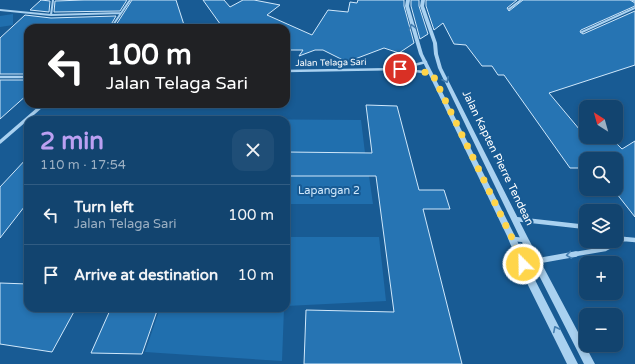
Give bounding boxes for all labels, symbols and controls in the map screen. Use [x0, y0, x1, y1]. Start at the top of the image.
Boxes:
one-way arrow [408, 24, 417, 31]
text: 100 m [106, 38, 192, 72]
icon: left [40, 40, 92, 92]
pin [383, 52, 417, 86]
street label: Jalan Telaga Sari [295, 57, 367, 69]
icon: arrive [389, 58, 411, 80]
text: Jalan Telaga Sari [106, 72, 248, 94]
one-way arrow [441, 76, 449, 83]
street label: Jalan Kapten Pierre Tendean [460, 88, 536, 228]
north arrow [579, 100, 623, 144]
map controls [579, 100, 623, 352]
text: 2 min [40, 127, 104, 156]
button: close [232, 129, 274, 171]
button: search [579, 152, 623, 196]
text: 110 m · 17:54 [40, 157, 126, 173]
park label: Lapangan 2 [298, 184, 360, 197]
text: Turn left [74, 198, 134, 216]
icon: left [40, 204, 62, 226]
button: layers [579, 204, 623, 248]
text: 100 m [228, 206, 274, 224]
text: Jalan Telaga Sari [74, 216, 177, 232]
position arrow [502, 243, 544, 285]
one-way arrow [566, 250, 572, 259]
button: + [579, 256, 623, 300]
icon: arrive [40, 264, 62, 286]
text: Arrive at destination [74, 266, 218, 284]
text: 10 m [237, 266, 274, 284]
button: − [579, 308, 623, 352]
one-way arrow [553, 326, 560, 334]

